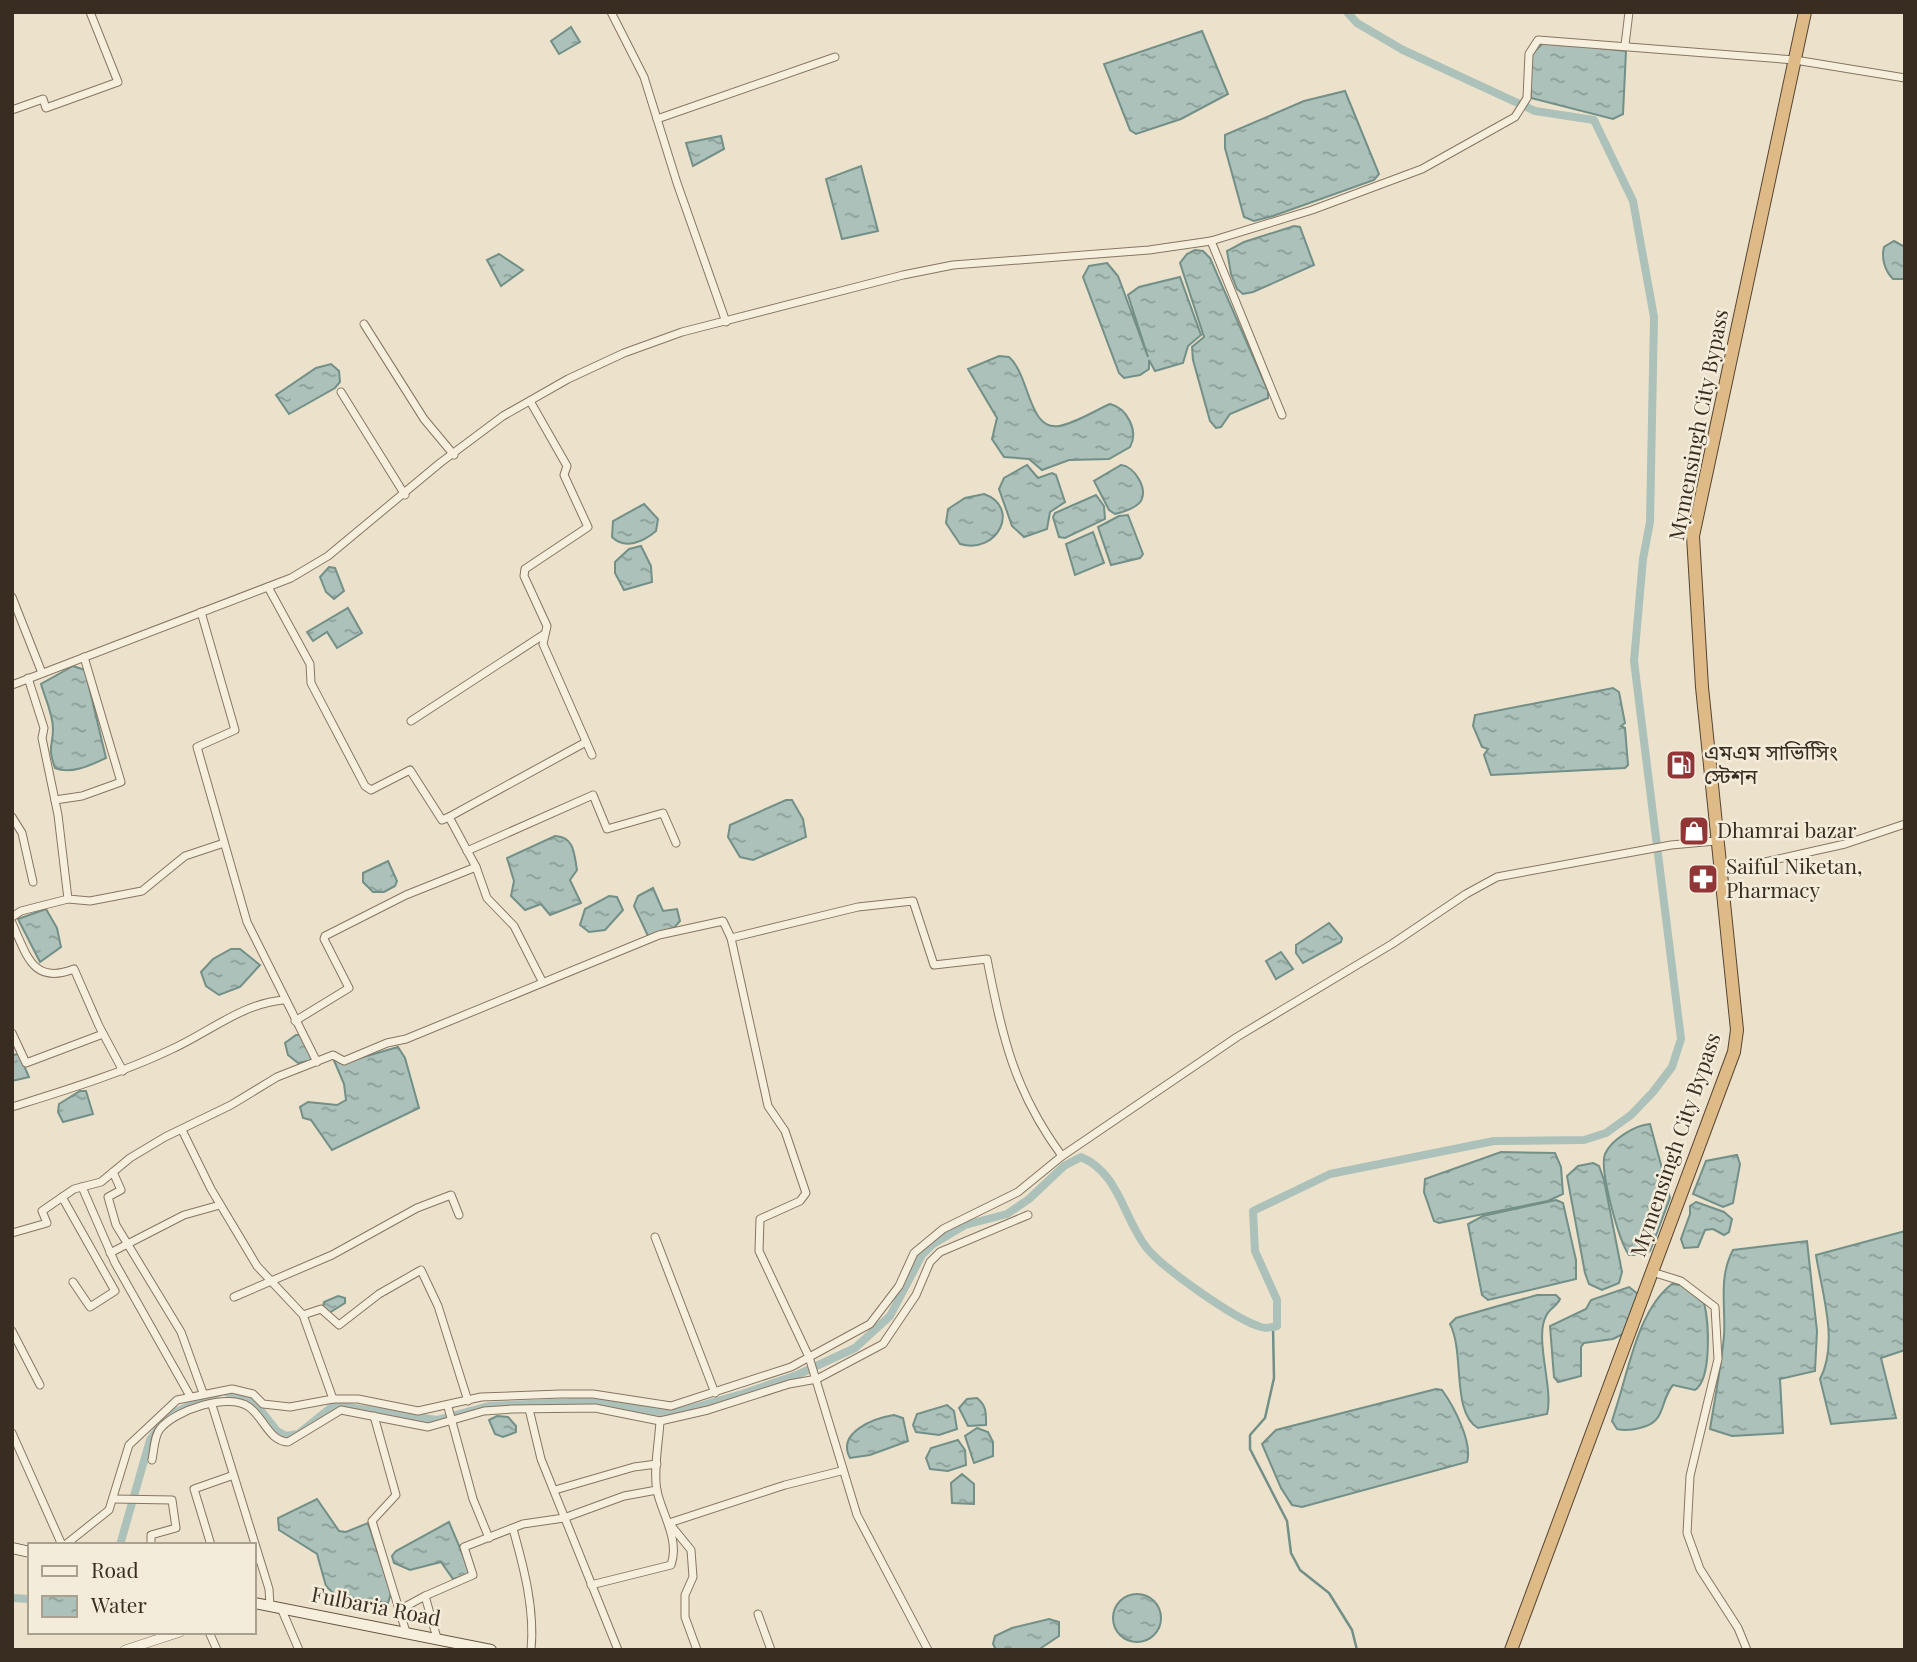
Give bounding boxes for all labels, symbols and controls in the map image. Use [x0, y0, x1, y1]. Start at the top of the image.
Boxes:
street label: Mymensingh City Bypass [1661, 307, 1733, 543]
place label: এমএম সাভ‌িসি‌িং স্ট‌েশন [1704, 737, 1838, 789]
fuel station icon: এমএম সাভ‌িসি‌িং স্ট‌েশন [1664, 748, 1698, 782]
shop icon: Dhamrai bazar [1677, 814, 1711, 848]
place label: Dhamrai bazar [1717, 815, 1857, 843]
place label: Saiful Niketan, Pharmacy [1726, 851, 1863, 903]
pharmacy icon: Saiful Niketan, Pharmacy [1686, 862, 1720, 896]
street label: Mymensingh City Bypass [1623, 1029, 1726, 1260]
legend [28, 1543, 256, 1634]
text: Road [91, 1555, 139, 1583]
street label: Fulbaria Road [309, 1579, 443, 1631]
text: Water [90, 1590, 147, 1618]

